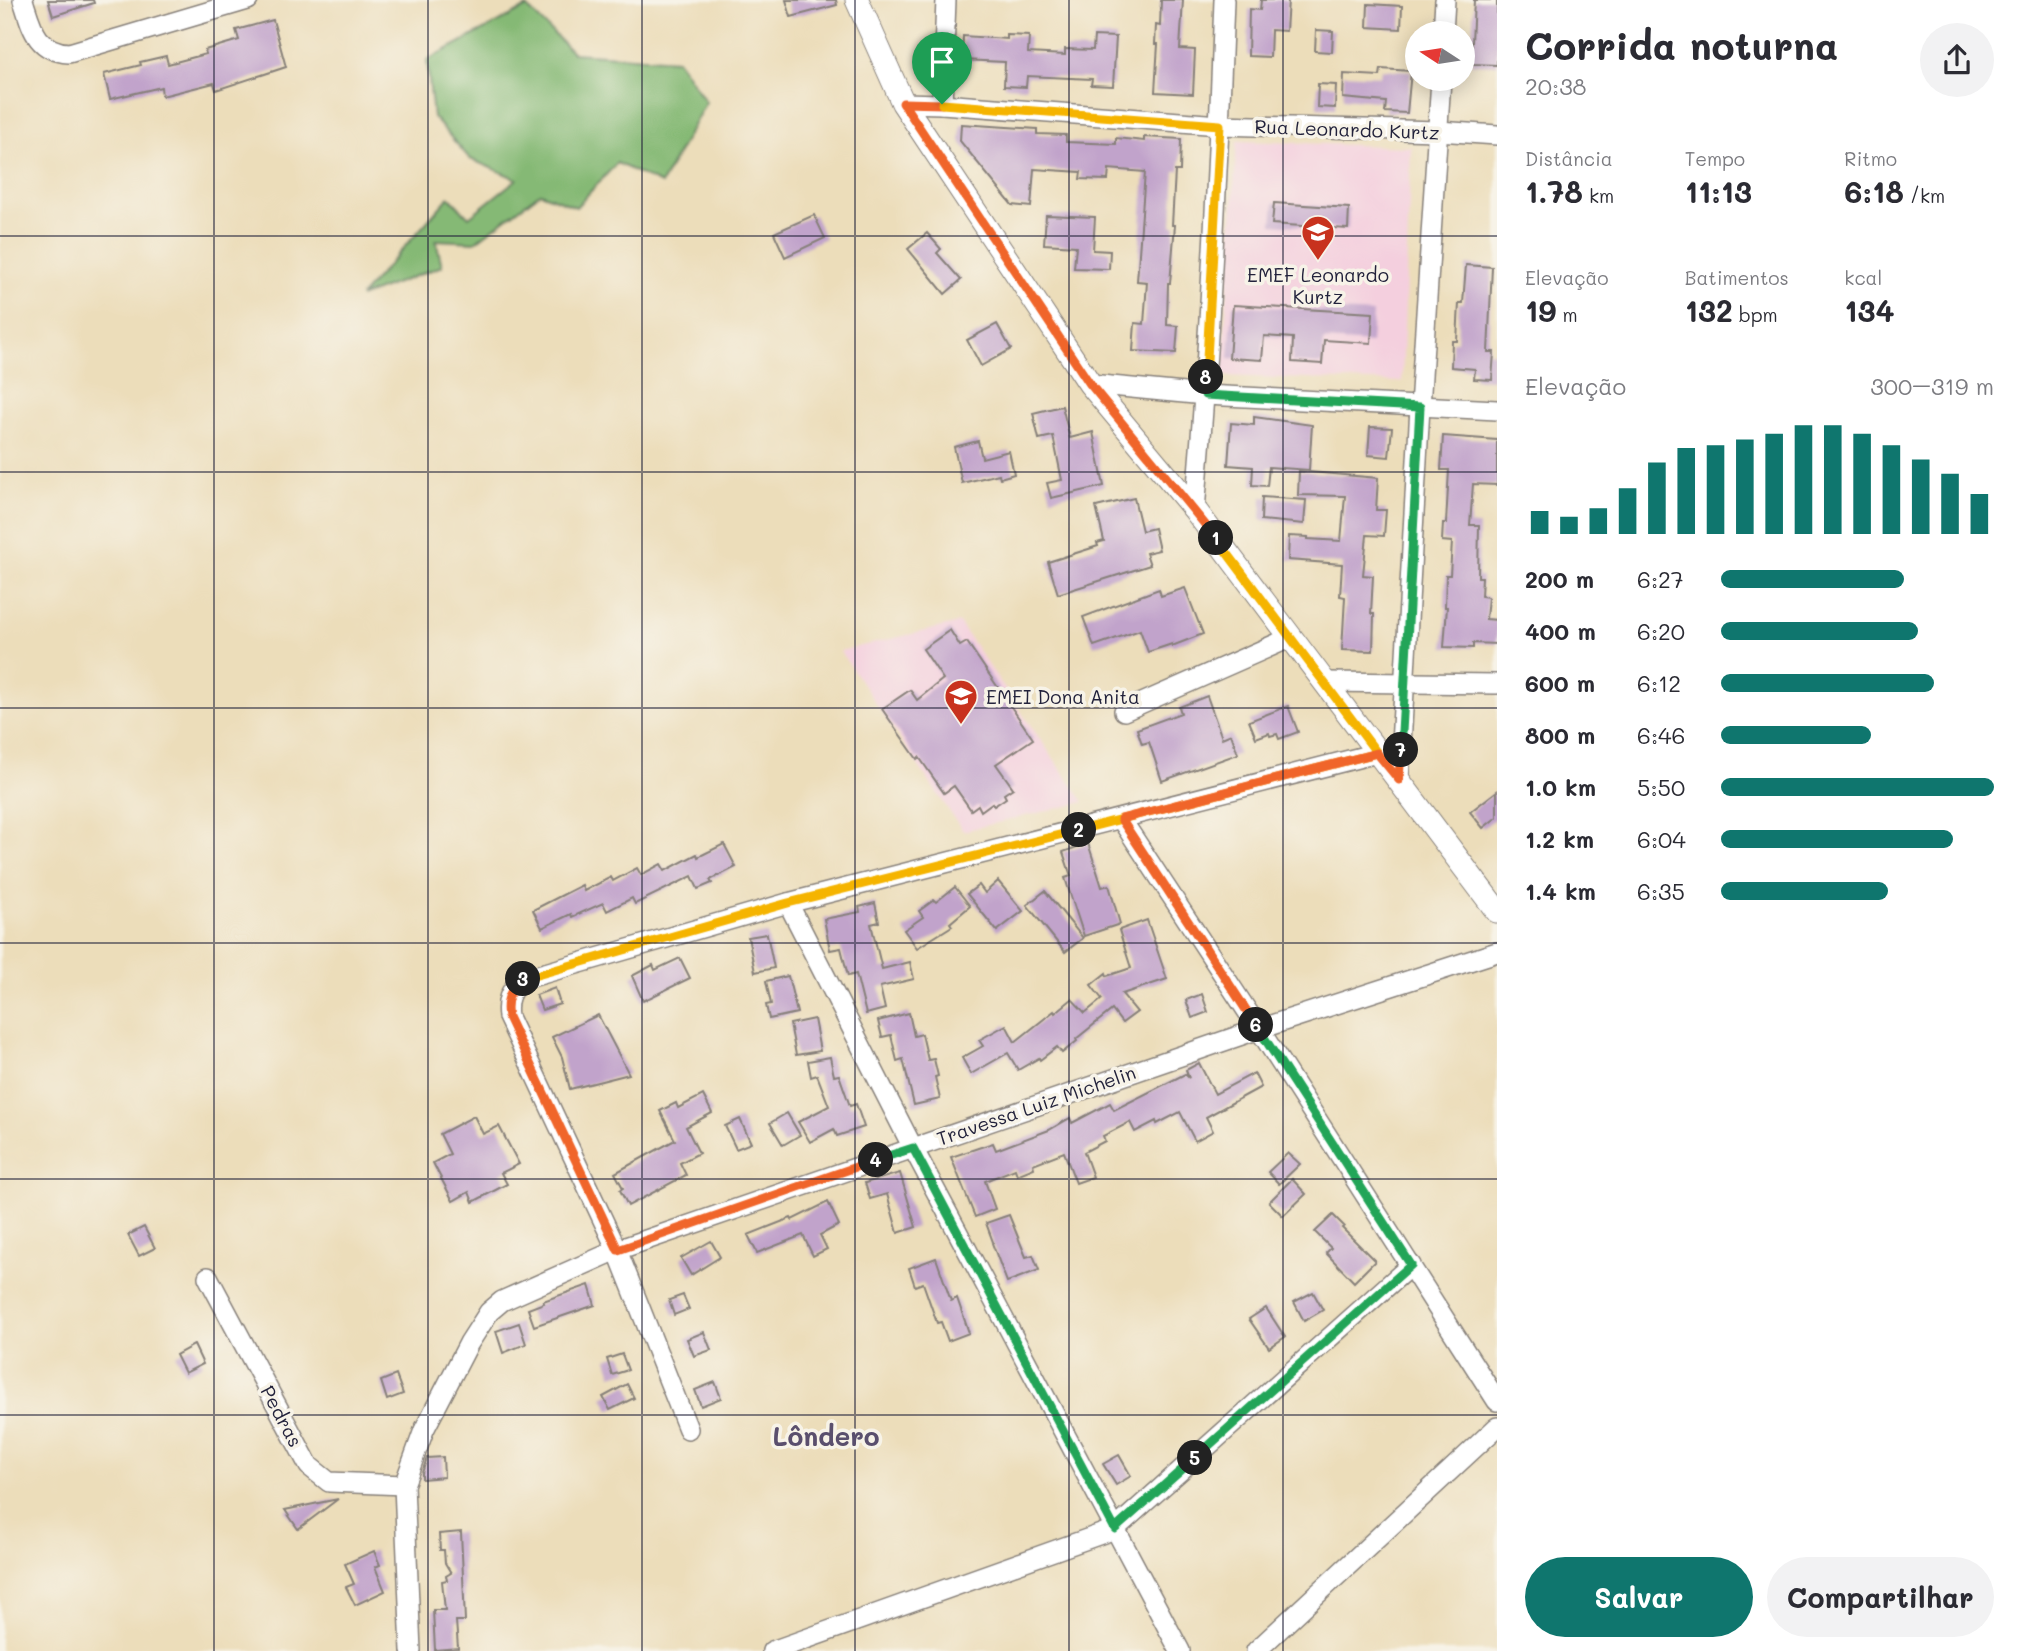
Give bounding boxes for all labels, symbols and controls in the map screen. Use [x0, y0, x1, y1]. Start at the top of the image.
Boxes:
text: Corrida noturna [1525, 20, 1838, 70]
north arrow [1405, 21, 1475, 91]
map controls [1405, 21, 1475, 91]
button: share [1920, 23, 1994, 97]
pin [912, 32, 972, 104]
icon: arrive [923, 43, 961, 81]
text: 20:38 [1525, 71, 1587, 101]
street label: Rua Leonardo Kurtz [1254, 113, 1440, 145]
text: Distância [1525, 146, 1613, 171]
text: Tempo [1685, 146, 1745, 171]
text: Ritmo [1844, 146, 1897, 171]
text: 1.78 [1525, 171, 1583, 211]
text: 11:13 [1685, 171, 1752, 211]
text: 6:18 [1844, 171, 1904, 211]
text: km [1583, 183, 1614, 208]
text: /km [1904, 183, 1945, 208]
school or university icon: EMEF Leonardo Kurtz [1299, 213, 1337, 262]
place label: EMEF Leonardo Kurtz [1247, 262, 1389, 309]
text: Elevação [1525, 265, 1609, 290]
text: Batimentos [1685, 265, 1789, 290]
text: kcal [1844, 265, 1882, 290]
text: 19 [1525, 290, 1556, 330]
text: 132 [1685, 290, 1733, 330]
text: 134 [1844, 290, 1895, 330]
text: m [1556, 302, 1578, 327]
text: bpm [1733, 302, 1778, 327]
pin: 8 [1188, 360, 1224, 394]
text: 8 [1200, 364, 1211, 389]
text: Elevação [1525, 371, 1626, 401]
text: 300–319 m [1870, 371, 1994, 401]
pin: 1 [1198, 520, 1234, 556]
text: 1 [1211, 525, 1220, 550]
text: 200 m [1525, 564, 1594, 594]
text: 6:27 [1637, 564, 1684, 594]
text: 400 m [1525, 616, 1596, 646]
text: 6:20 [1637, 616, 1685, 646]
text: 600 m [1525, 668, 1595, 698]
text: 6:12 [1637, 668, 1681, 698]
school or university icon: EMEI Dona Anita [942, 677, 980, 726]
place label: EMEI Dona Anita [986, 684, 1140, 709]
text: 800 m [1525, 720, 1595, 750]
text: 6:46 [1637, 720, 1685, 750]
pin: 7 [1384, 732, 1418, 768]
text: 7 [1395, 737, 1406, 762]
text: 1.0 km [1525, 772, 1596, 802]
text: 5:50 [1637, 772, 1685, 802]
pin: 2 [1062, 812, 1096, 848]
text: 2 [1073, 817, 1084, 842]
text: 1.2 km [1525, 824, 1594, 854]
text: 6:04 [1637, 824, 1686, 854]
text: 1.4 km [1525, 876, 1596, 906]
text: 6:35 [1637, 876, 1685, 906]
pin: 3 [505, 962, 540, 996]
text: 3 [517, 966, 528, 991]
pin: 6 [1238, 1007, 1274, 1042]
text: 6 [1250, 1012, 1261, 1037]
street label: Travessa Luiz Michelin [933, 1059, 1139, 1151]
pin: 4 [858, 1142, 894, 1178]
text: 4 [869, 1147, 882, 1172]
street label: Pedras [255, 1381, 309, 1451]
district label: Lôndero [772, 1419, 880, 1453]
pin: 5 [1178, 1440, 1212, 1476]
text: 5 [1189, 1445, 1200, 1470]
button: Salvar [1525, 1557, 1753, 1637]
button: Compartilhar [1767, 1557, 1994, 1637]

